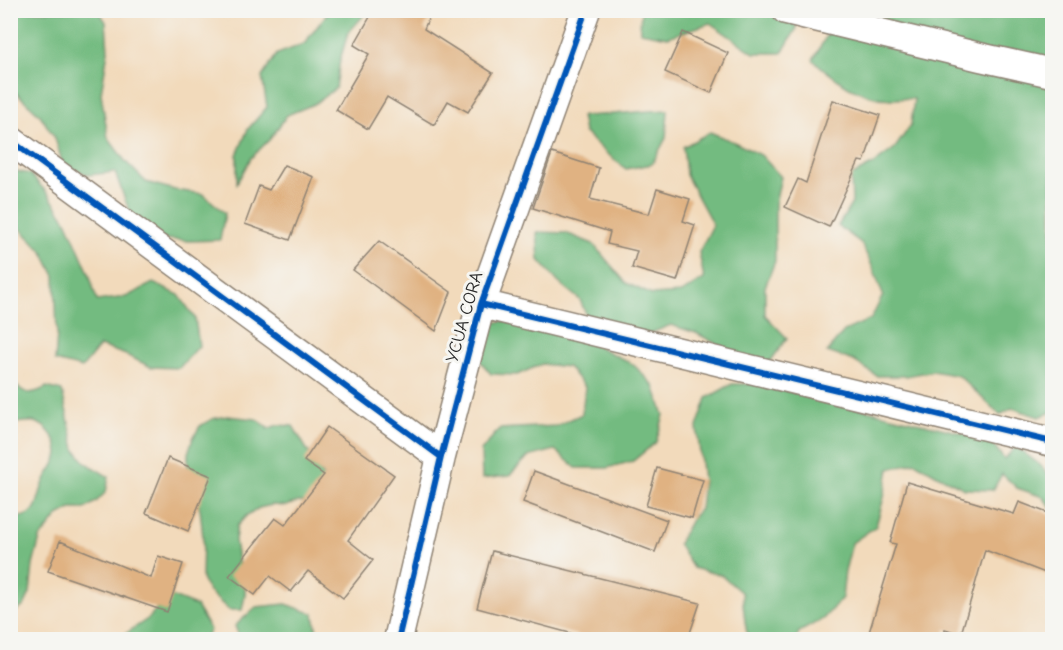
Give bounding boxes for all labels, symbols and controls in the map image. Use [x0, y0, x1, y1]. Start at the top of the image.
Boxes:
street label: YCUA CORA [442, 269, 487, 365]

